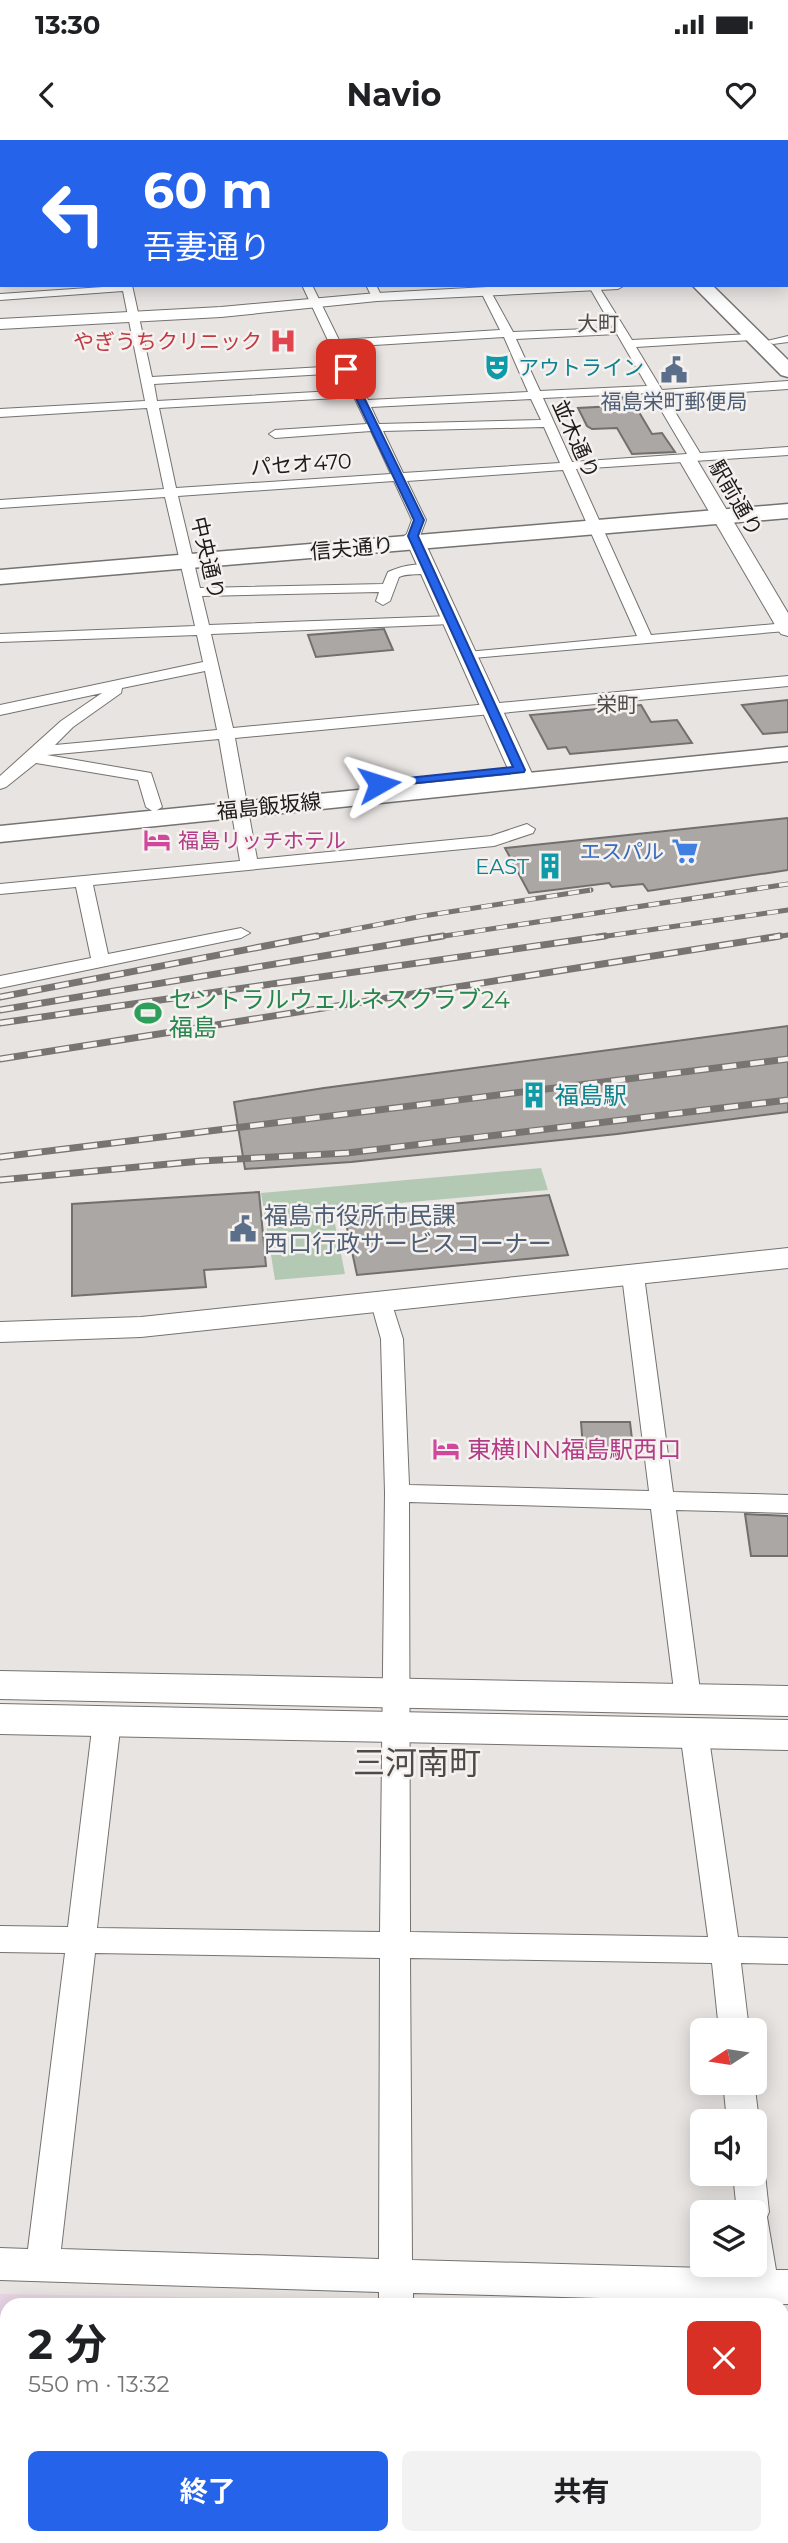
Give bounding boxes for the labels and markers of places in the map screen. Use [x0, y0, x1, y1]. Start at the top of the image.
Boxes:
hospital icon: やぎうちクリニック [268, 326, 298, 356]
place label: やぎうちクリニック [73, 329, 262, 354]
pin [316, 339, 376, 399]
theatre icon: アウトライン [482, 352, 512, 382]
place label: アウトライン [518, 355, 644, 380]
public building icon: 福島栄町郵便局 [659, 355, 689, 385]
place label: 福島栄町郵便局 [601, 389, 748, 414]
hotel icon: 福島リッチホテル [142, 825, 172, 855]
place label: 福島リッチホテル [178, 828, 346, 853]
supermarket icon: エスパル [670, 836, 700, 866]
place label: エスパル [580, 839, 664, 864]
building icon: EAST [535, 851, 565, 881]
place label: EAST [475, 854, 529, 879]
place label: セントラルウェルネスクラブ24 福島 [169, 985, 510, 1042]
sports icon: セントラルウェルネスクラブ24 福島 [133, 998, 163, 1028]
building icon: 福島駅 [519, 1080, 549, 1110]
place label: 福島駅 [555, 1081, 627, 1110]
place label: 福島市役所市民課 西口行政サービスコーナー [264, 1201, 552, 1258]
public building icon: 福島市役所市民課 西口行政サービスコーナー [228, 1214, 258, 1244]
hotel icon: 東横INN福島駅西口 [431, 1434, 461, 1464]
place label: 東横INN福島駅西口 [467, 1435, 681, 1464]

